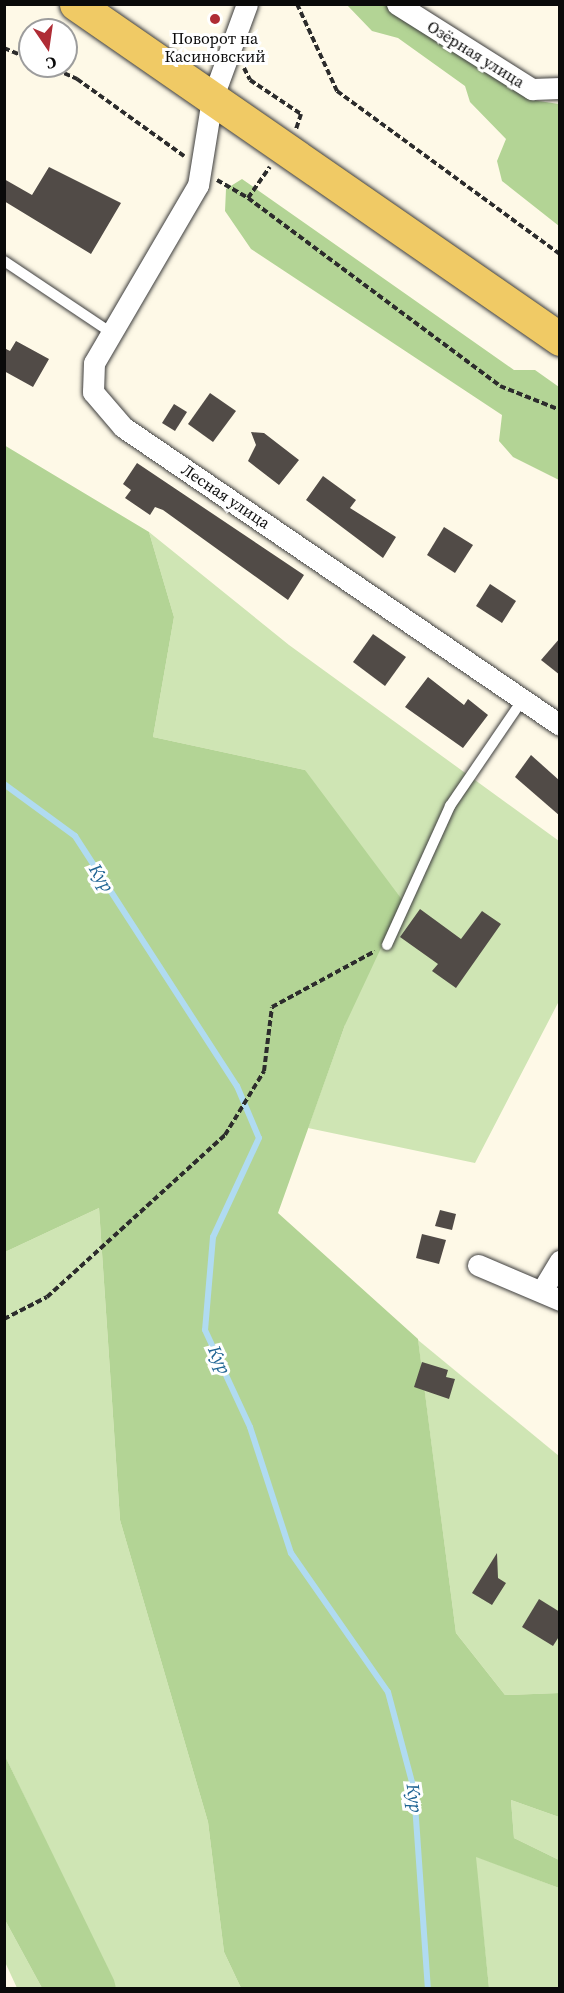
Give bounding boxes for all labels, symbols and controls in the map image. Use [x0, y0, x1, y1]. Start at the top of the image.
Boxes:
marker: Поворот на Касиновский [208, 12, 222, 26]
street label: Озёрная улица [424, 16, 528, 92]
north arrow [18, 18, 78, 78]
place label: Поворот на Касиновский [164, 28, 266, 66]
text: С [44, 52, 59, 75]
street label: Лесная улица [178, 459, 274, 533]
water label: Кур [84, 860, 118, 896]
water label: Кур [203, 1342, 235, 1378]
water label: Кур [401, 1782, 427, 1814]

